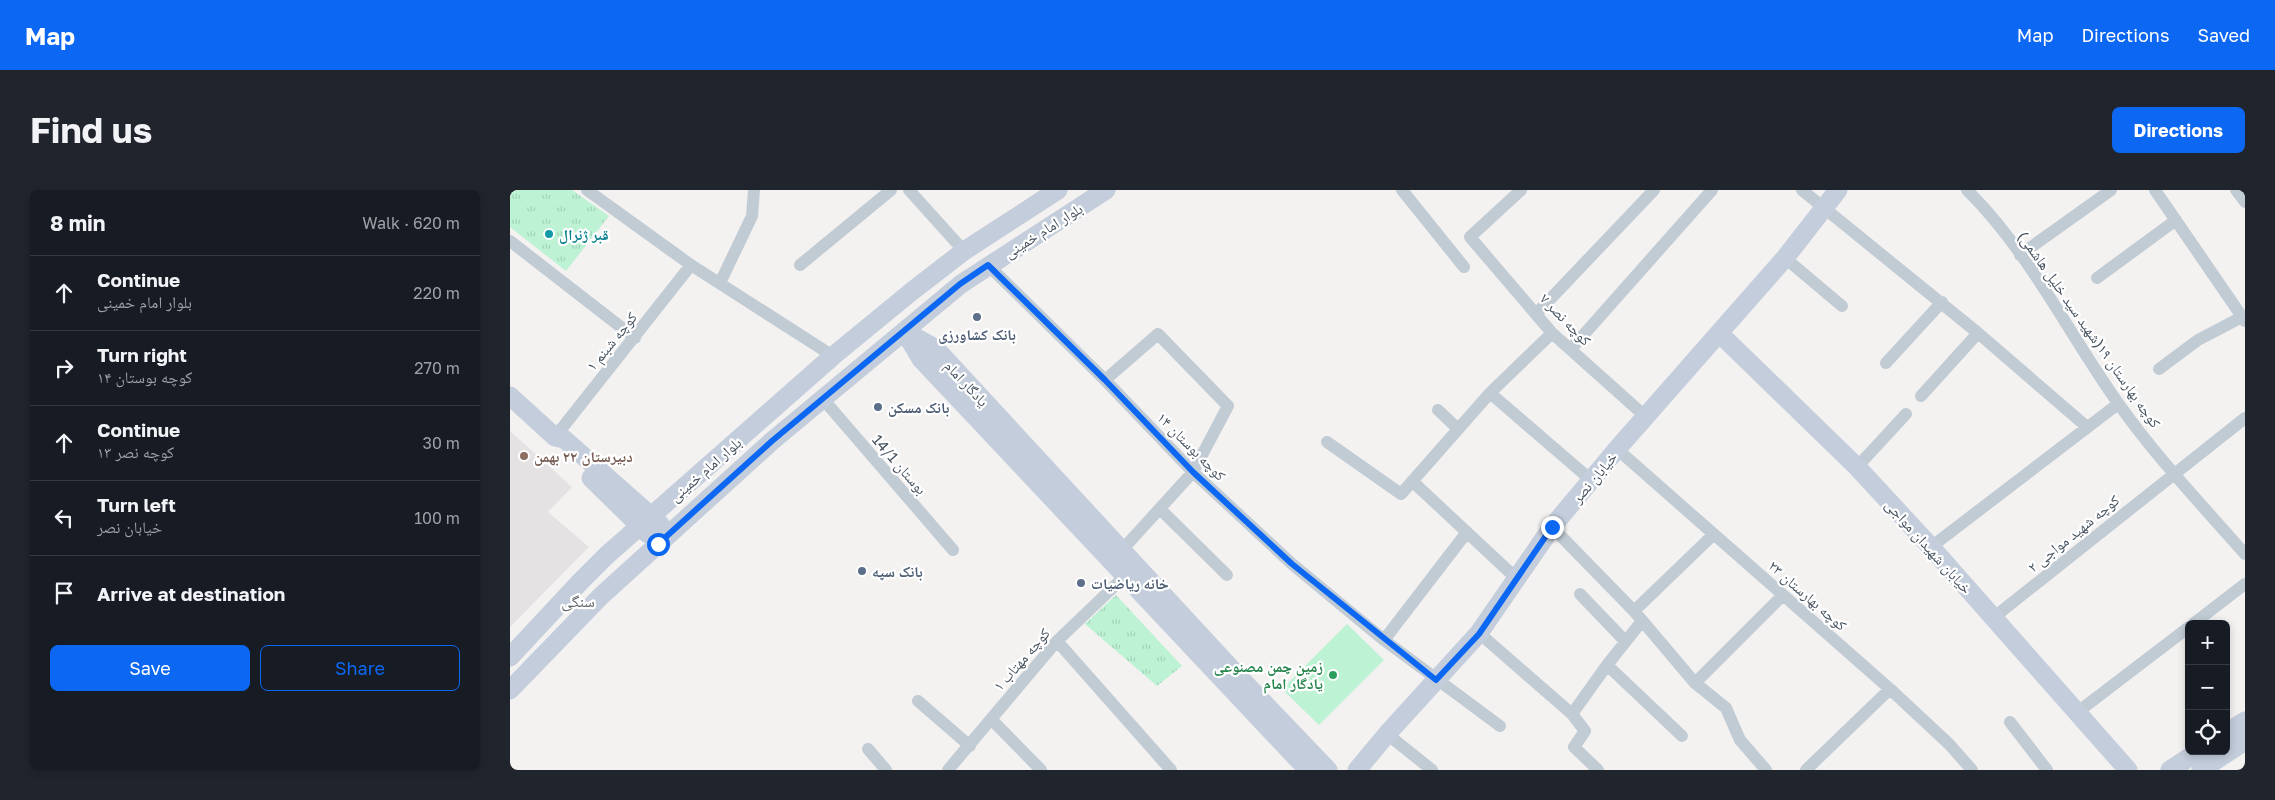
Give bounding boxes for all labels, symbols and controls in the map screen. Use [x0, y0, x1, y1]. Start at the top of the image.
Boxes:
text: Map [25, 21, 75, 50]
text: Map [2017, 24, 2053, 46]
text: Directions [2081, 24, 2169, 46]
text: Saved [2197, 24, 2250, 46]
button: Directions [2112, 107, 2245, 153]
text: Find us [30, 109, 152, 151]
street label: بلوار امام خمینی [1000, 199, 1087, 263]
text: 8 min [50, 210, 106, 236]
text: Walk · 620 m [362, 213, 460, 233]
place label: قبر ژنرال [559, 225, 609, 244]
street label: کوچه بهارستان ۱۹(شهید سید خلیل هاشمی) [2013, 227, 2165, 432]
marker: قبر ژنرال [543, 228, 555, 240]
text: Continue [97, 268, 180, 291]
icon: ahead [50, 279, 78, 307]
text: 220 m [413, 283, 460, 303]
street label: کوچه نصر ۷ [1536, 289, 1595, 350]
text: بلوار امام خمینی [97, 292, 192, 312]
street label: کوچه شبنم ۱ [582, 308, 642, 375]
marker: بانک کشاورزی [971, 311, 983, 323]
place label: بانک کشاورزی [938, 325, 1016, 344]
text: Turn right [97, 343, 187, 366]
icon: right [50, 354, 78, 382]
street label: یادگار امام [940, 356, 993, 411]
text: 270 m [414, 358, 460, 378]
text: کوچه بوستان ۱۴ [97, 367, 193, 387]
place label: بانک مسکن [888, 398, 949, 417]
marker: بانک مسکن [872, 401, 884, 413]
street label: کوچه بوستان ۱۴ [1153, 408, 1230, 485]
text: Continue [97, 418, 180, 441]
icon: ahead [50, 429, 78, 457]
street label: بوستان 14/1 [868, 430, 931, 499]
text: 30 m [423, 433, 460, 453]
street label: بلوار امام خمینی [665, 433, 746, 507]
text: کوچه نصر ۱۳ [97, 442, 174, 462]
place label: دبیرستان ۲۲ بهمن [534, 447, 633, 466]
street label: خیابان نصر [1567, 447, 1622, 508]
marker: دبیرستان ۲۲ بهمن [518, 450, 530, 462]
street label: کوچه شهید مواجی ۲ [2023, 490, 2124, 577]
text: Turn left [97, 493, 176, 516]
street label: خیابان شهیدان مواجی [1880, 495, 1976, 599]
icon: left [50, 504, 78, 532]
text: 100 m [414, 508, 460, 528]
route end [1541, 516, 1564, 539]
text: خیابان نصر [97, 517, 162, 537]
route start [647, 533, 670, 556]
street label: کوچه بهارستان ۲۳ [1764, 556, 1851, 635]
place label: بانک سپه [872, 562, 923, 581]
marker: بانک سپه [856, 565, 868, 577]
place label: خانه ریاضیات [1091, 574, 1169, 592]
marker: خانه ریاضیات [1075, 577, 1087, 589]
icon: arrive [50, 579, 78, 607]
text: Arrive at destination [97, 582, 285, 605]
district label: سنگی [561, 591, 595, 612]
map controls [2185, 620, 2230, 755]
button: + [2185, 620, 2230, 665]
street label: کوچه مهتاب ۱ [989, 624, 1054, 695]
button: Save [50, 645, 250, 691]
button: Share [260, 645, 460, 691]
place label: زمین چمن مصنوعی یادگار امام [1214, 657, 1323, 694]
button: − [2185, 665, 2230, 710]
marker: زمین چمن مصنوعی یادگار امام [1327, 669, 1339, 681]
button: locate [2185, 710, 2230, 755]

